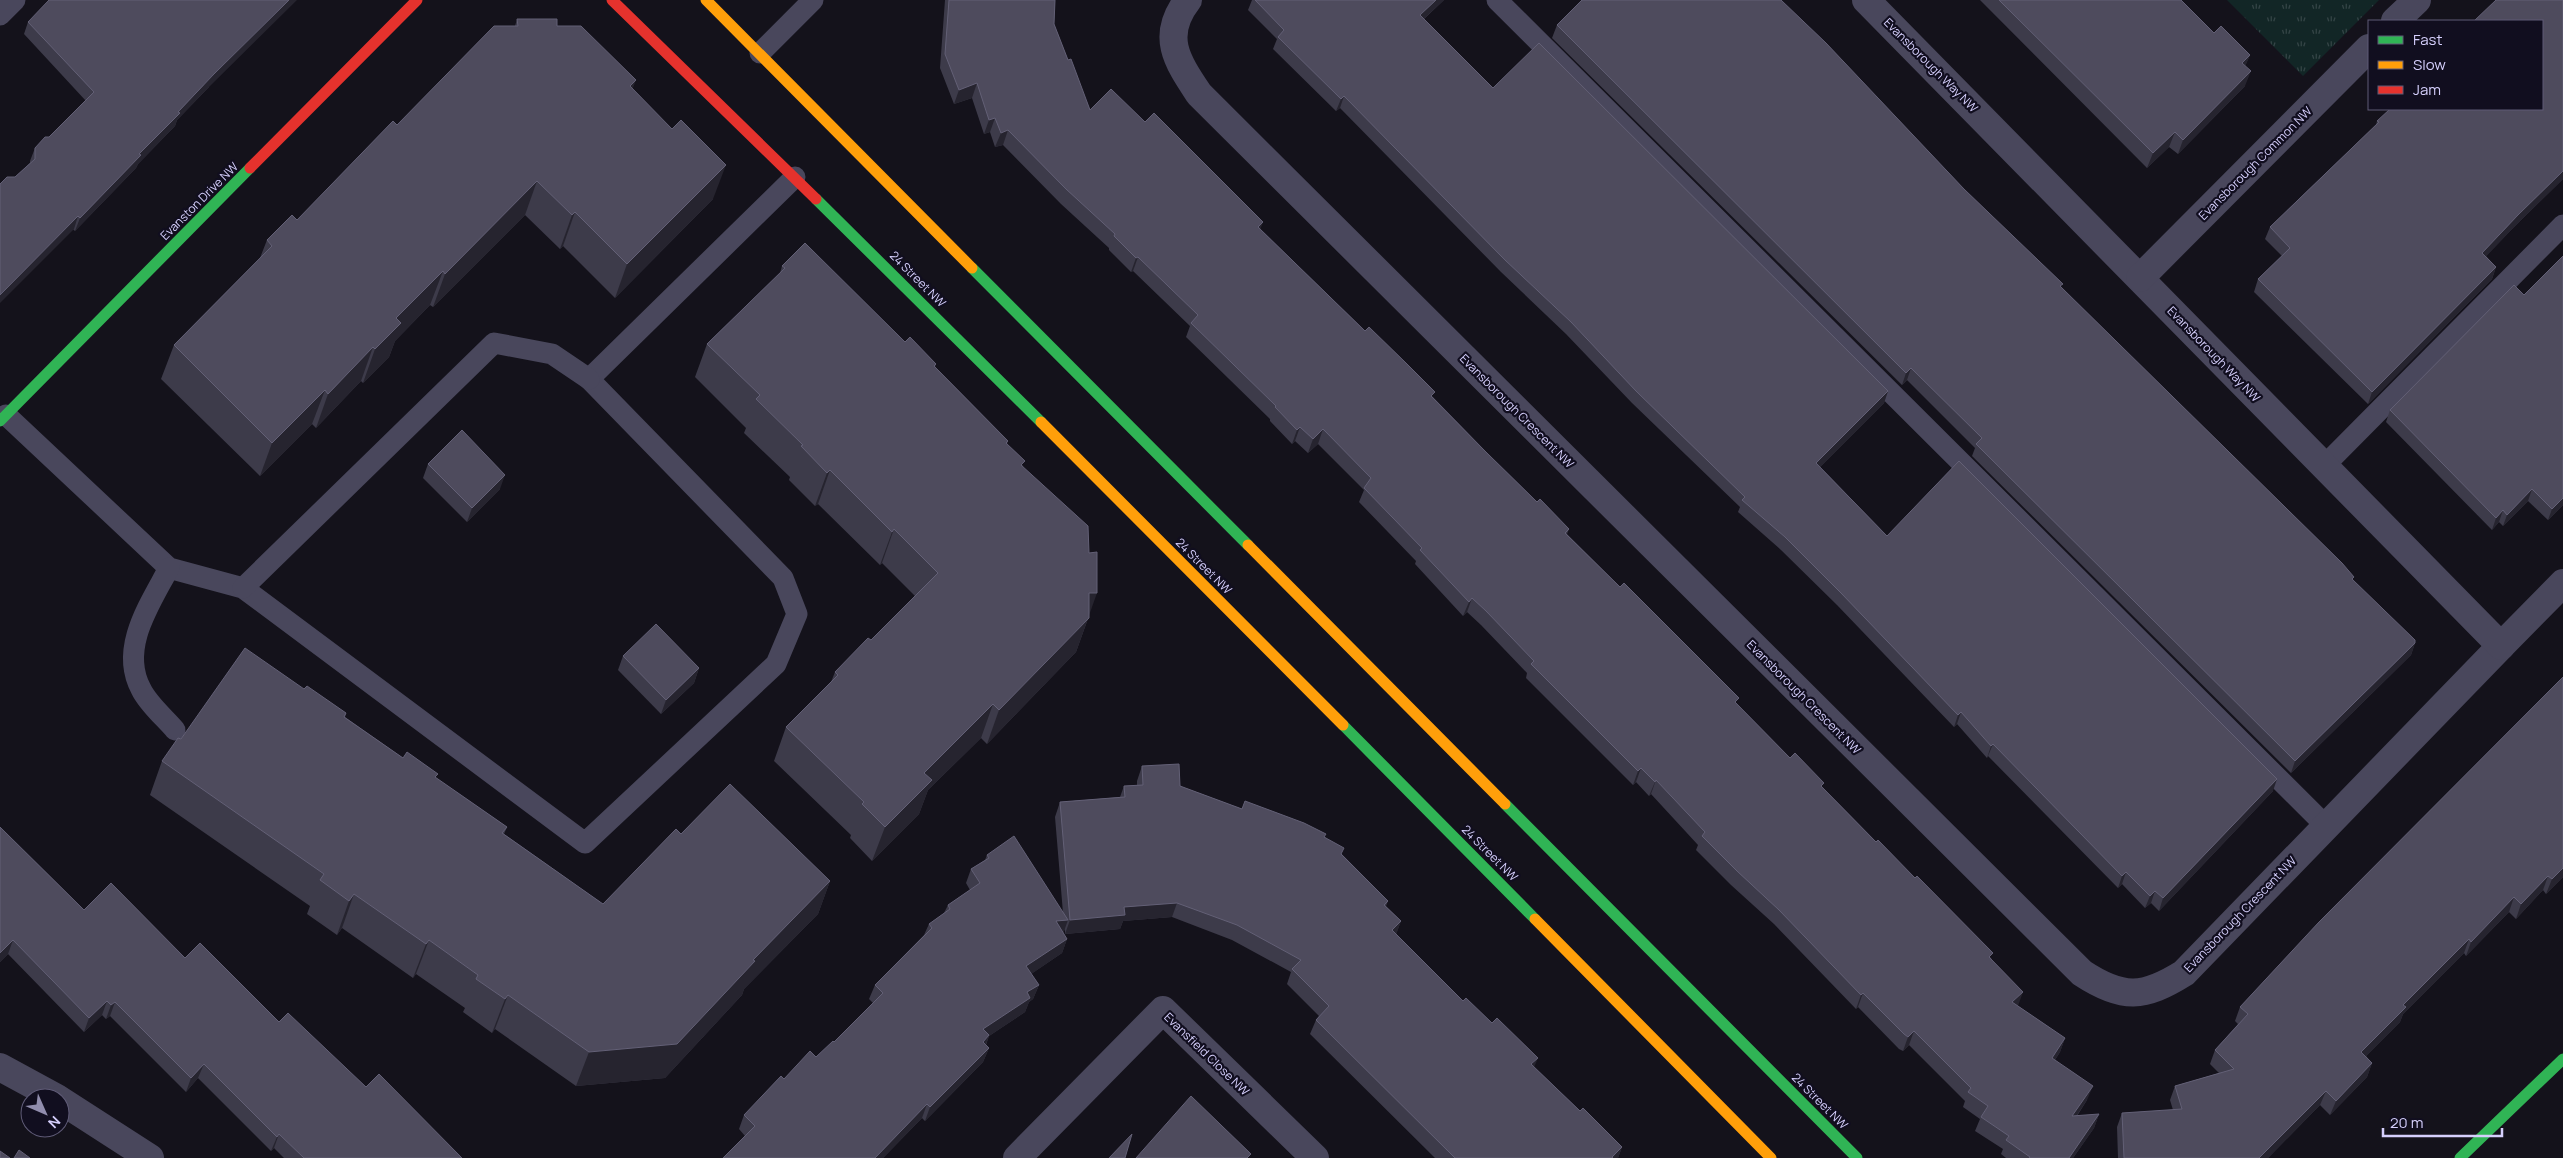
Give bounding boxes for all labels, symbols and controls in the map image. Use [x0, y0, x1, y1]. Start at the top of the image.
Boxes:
street label: Evansborough Way NW [1880, 14, 1982, 116]
legend [2368, 20, 2543, 110]
text: Fast [2413, 29, 2442, 50]
text: Slow [2413, 54, 2446, 75]
text: Jam [2413, 79, 2441, 100]
street label: Evansborough Common NW [2195, 102, 2316, 223]
street label: Evanston Drive NW [156, 158, 242, 244]
street label: 24 Street NW [886, 247, 950, 311]
street label: Evansborough Way NW [2164, 302, 2265, 406]
street label: Evansborough Crescent NW [1456, 350, 1578, 472]
street label: 24 Street NW [1172, 534, 1236, 598]
street label: Evansborough Crescent NW [1743, 636, 1865, 758]
street label: 24 Street NW [1458, 821, 1522, 885]
street label: Evansborough Crescent NW [2180, 852, 2301, 976]
street label: Evansfield Close NW [1161, 1009, 1254, 1100]
street label: 24 Street NW [1788, 1069, 1852, 1133]
north arrow [20, 1088, 70, 1138]
scale bar [2383, 1106, 2502, 1138]
text: N [44, 1112, 65, 1133]
text: 20 m [2390, 1112, 2423, 1133]

